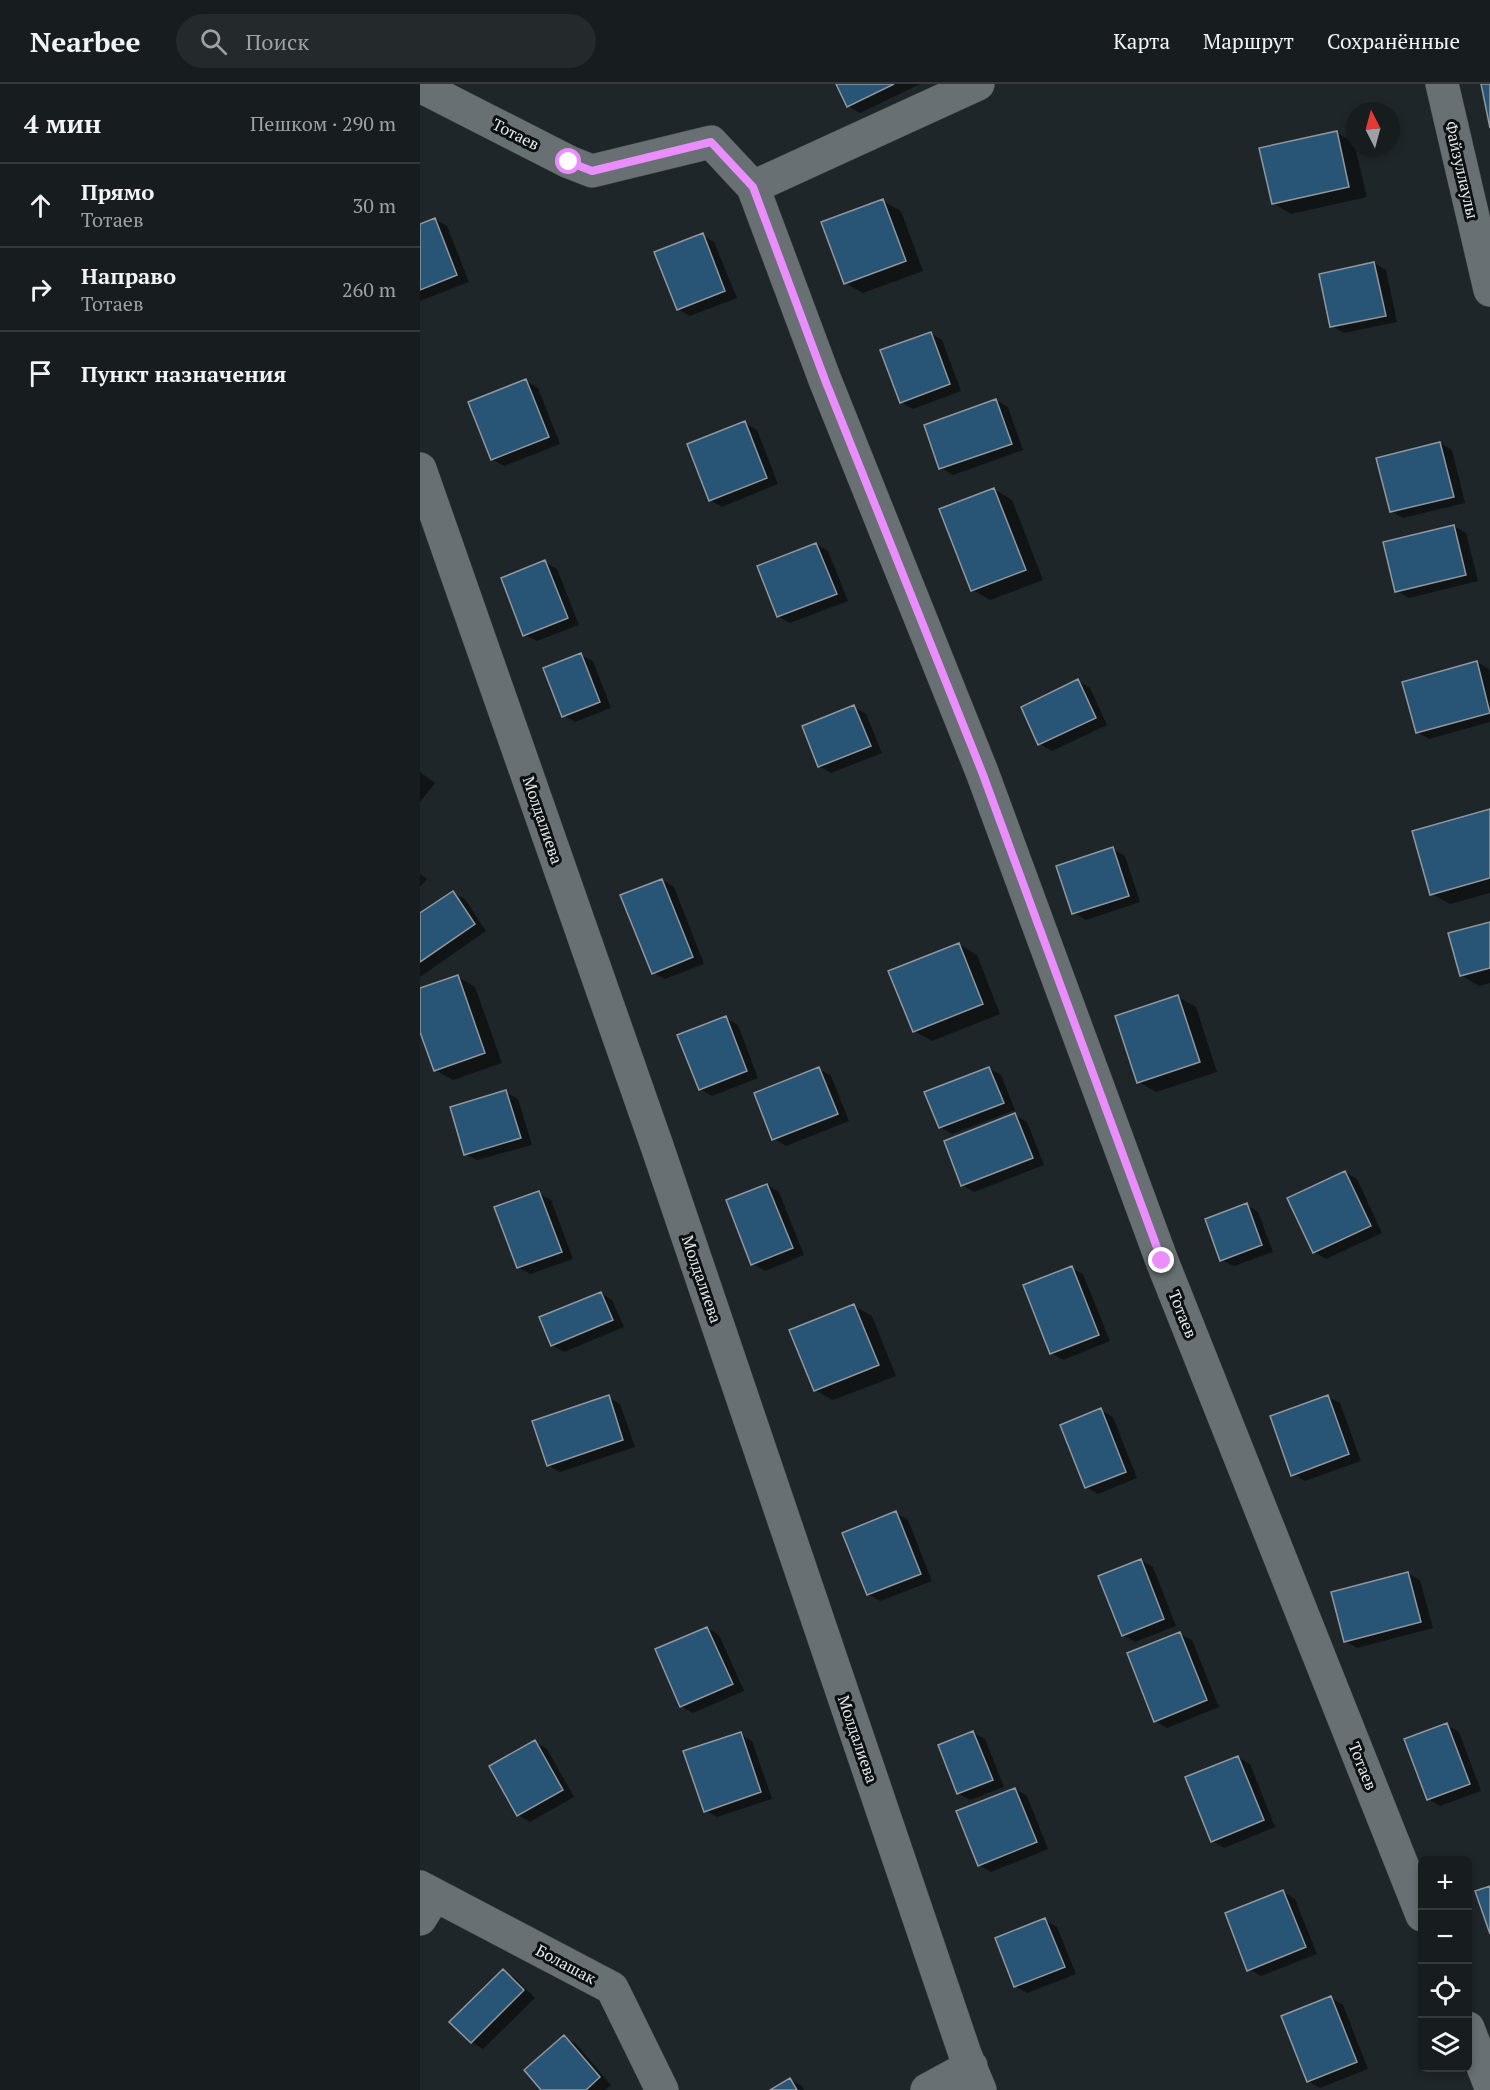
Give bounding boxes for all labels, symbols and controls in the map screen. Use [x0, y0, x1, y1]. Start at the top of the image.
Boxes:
search box [176, 14, 596, 68]
text: Nearbee [30, 23, 140, 60]
icon: search [197, 25, 230, 58]
text: Поиск [245, 27, 309, 56]
text: Карта [1113, 27, 1170, 55]
text: Маршрут [1203, 27, 1294, 55]
text: Сохранённые [1327, 27, 1460, 55]
north arrow [1346, 102, 1400, 156]
text: 4 мин [24, 106, 101, 140]
text: Пешком · 290 m [250, 110, 396, 137]
street label: Тотаев [489, 113, 543, 155]
street label: Файзуллаулы [1440, 119, 1484, 221]
route start [555, 148, 581, 174]
text: Прямо [81, 177, 154, 206]
icon: ahead [24, 189, 57, 222]
text: 30 m [353, 192, 396, 219]
text: Тотаев [81, 206, 143, 233]
text: Направо [81, 261, 176, 290]
icon: right [24, 273, 57, 306]
text: 260 m [342, 276, 396, 303]
text: Тотаев [81, 290, 143, 317]
icon: arrive [24, 357, 57, 390]
text: Пункт назначения [81, 359, 286, 388]
street label: Молдалиева [518, 773, 568, 867]
street label: Молдалиева [677, 1232, 727, 1326]
route end [1148, 1247, 1174, 1273]
street label: Тотаев [1163, 1287, 1203, 1341]
street label: Молдалиева [833, 1692, 883, 1786]
street label: Тотаев [1343, 1739, 1383, 1793]
map controls [1418, 1856, 1472, 2072]
button: + [1418, 1856, 1472, 1910]
button: − [1418, 1910, 1472, 1964]
street label: Болашак [532, 1939, 600, 1989]
button: locate [1418, 1964, 1472, 2018]
button: layers [1418, 2018, 1472, 2072]

